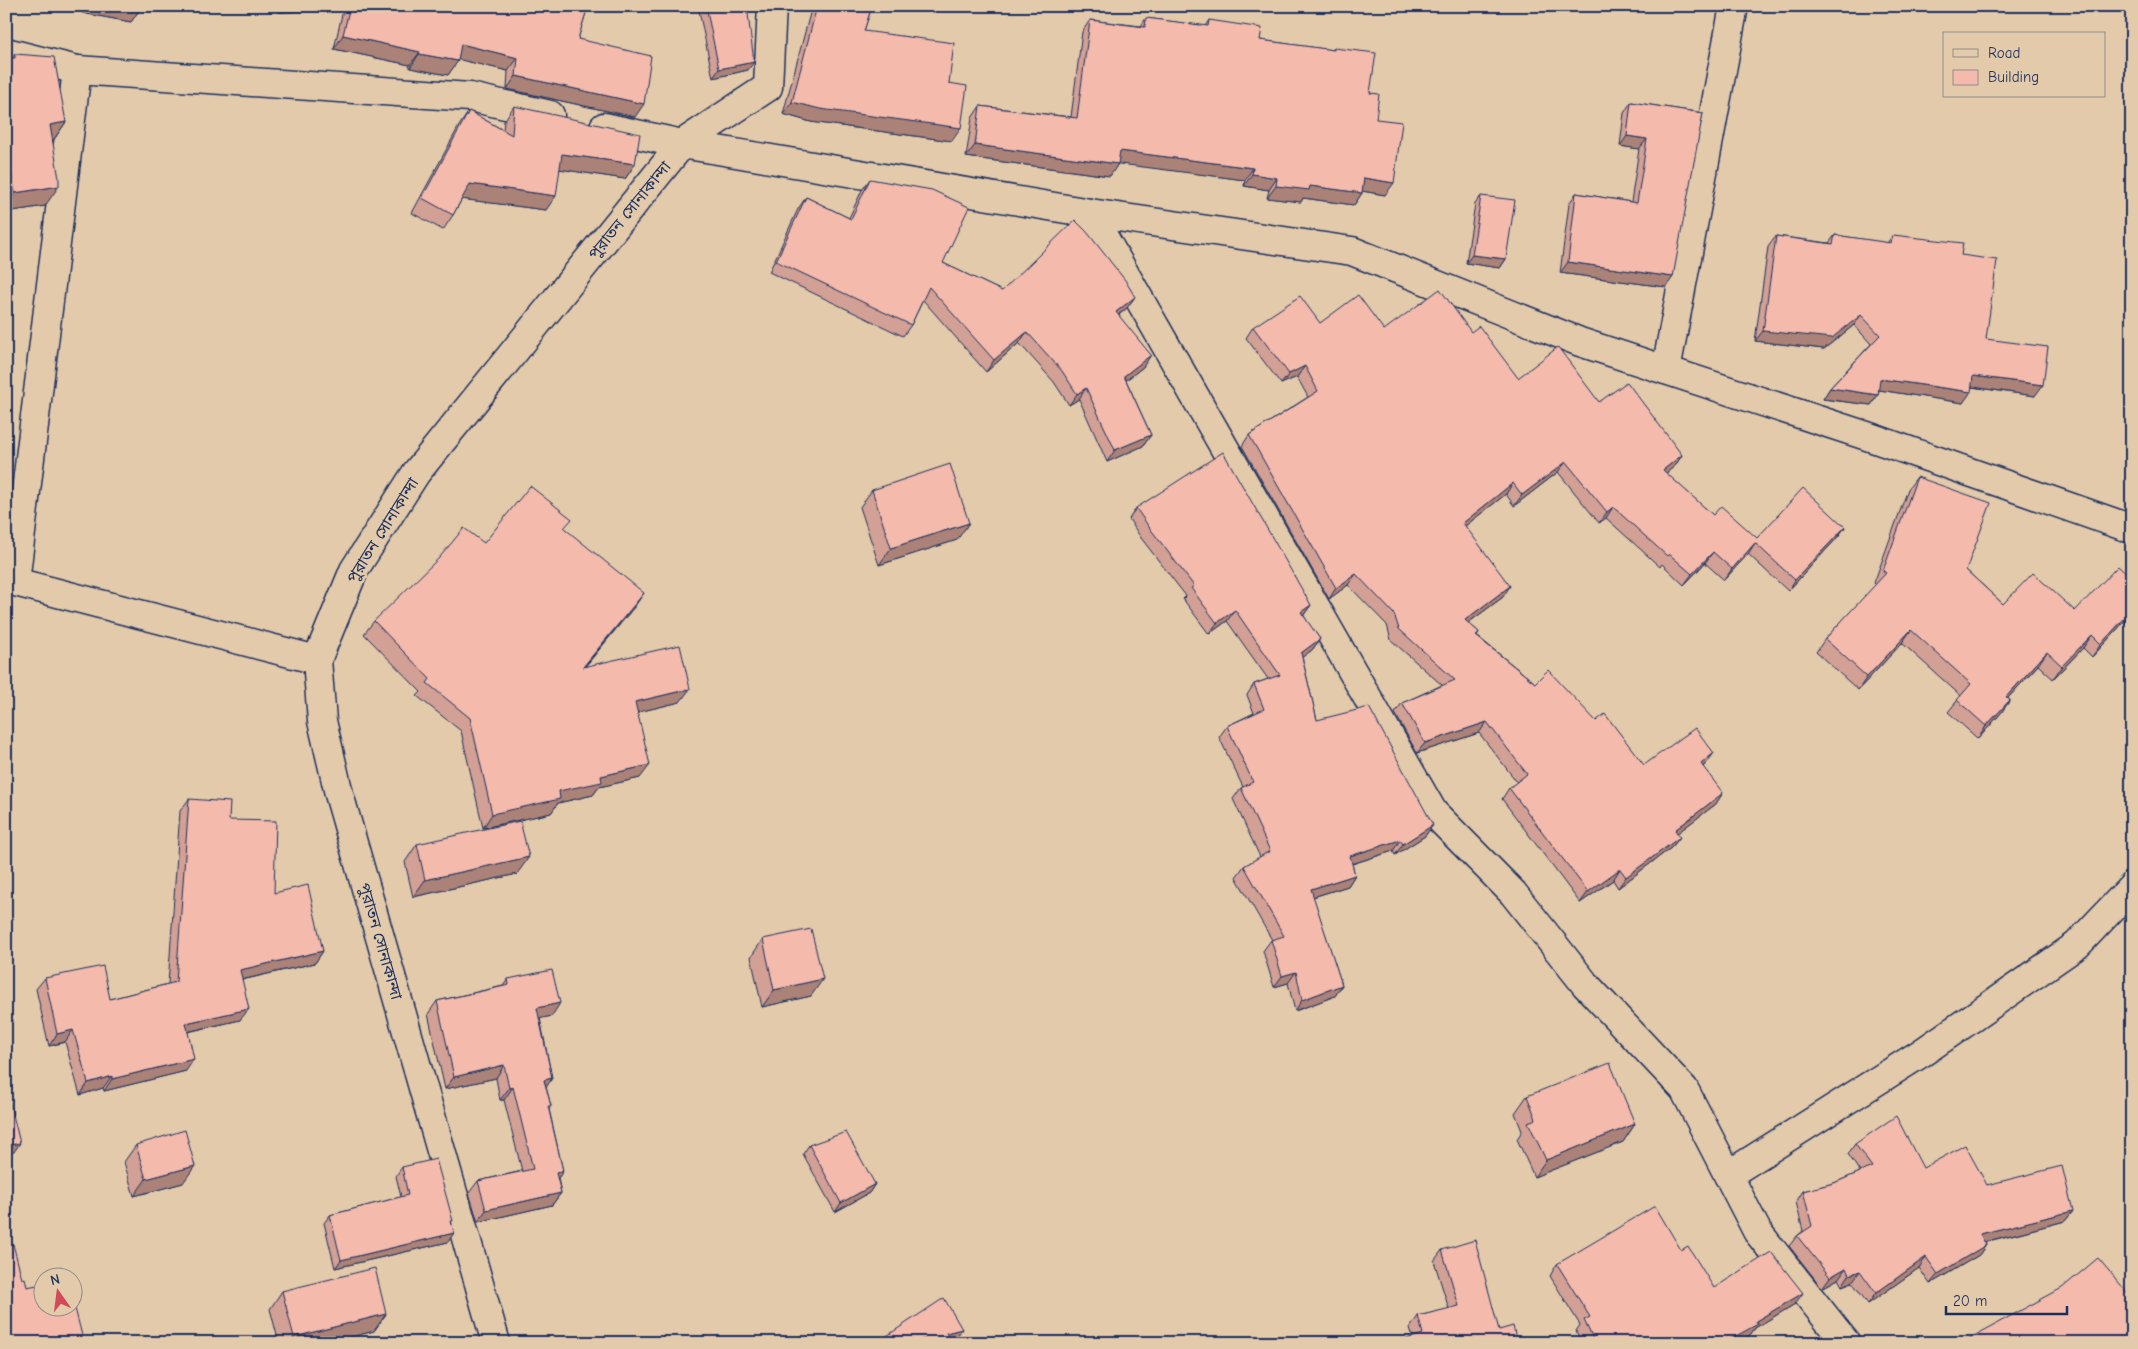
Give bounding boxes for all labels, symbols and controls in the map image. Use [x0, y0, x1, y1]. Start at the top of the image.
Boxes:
legend [1943, 32, 2106, 98]
text: Road [1988, 44, 2020, 62]
text: Building [1988, 68, 2039, 86]
street label: পুরাতন সোনাকান্দা [585, 158, 675, 263]
street label: পুরাতন সোনাকান্দা [343, 474, 423, 586]
street label: পুরাতন সোনাকান্দা [355, 881, 405, 1002]
north arrow [32, 1266, 82, 1316]
text: N [48, 1271, 61, 1289]
scale bar [1946, 1284, 2067, 1316]
text: 20 m [1953, 1292, 1987, 1310]

